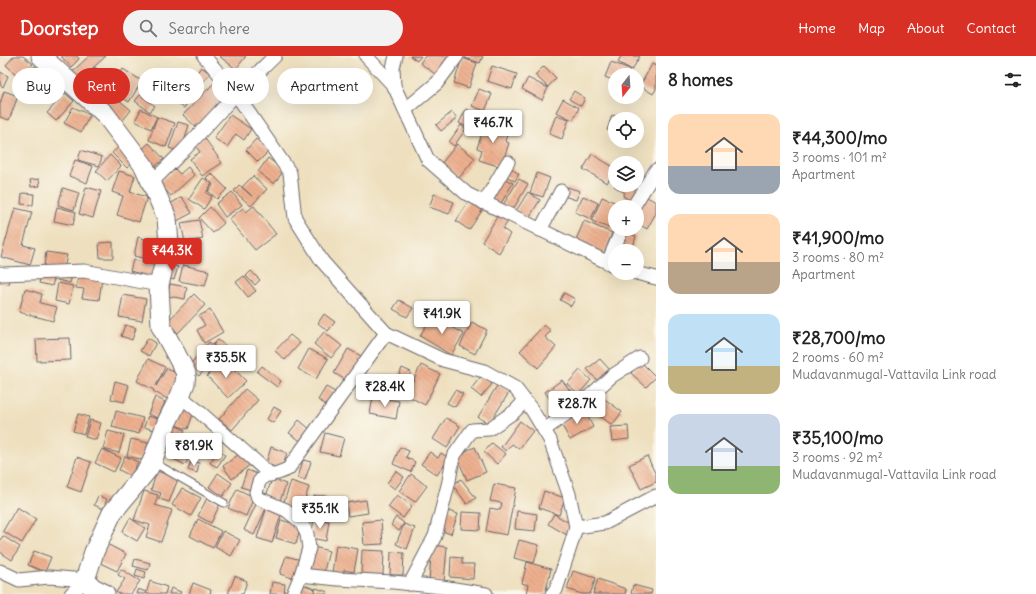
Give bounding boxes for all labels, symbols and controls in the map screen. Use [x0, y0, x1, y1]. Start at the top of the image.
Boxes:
search box [123, 10, 403, 46]
text: Doorstep [20, 16, 99, 40]
icon: search [137, 17, 159, 39]
text: Search here [169, 19, 250, 38]
text: Home [798, 19, 836, 37]
text: Map [858, 19, 885, 37]
text: About [907, 19, 945, 37]
text: Contact [967, 19, 1016, 37]
chip: Buy [12, 68, 65, 104]
chip: Rent [73, 68, 130, 104]
chip: Filters [138, 68, 204, 104]
chip: New [212, 68, 269, 104]
chip: Apartment [277, 68, 373, 104]
north arrow [608, 68, 644, 104]
map controls [608, 68, 644, 280]
text: 8 homes [668, 69, 733, 91]
icon: filters [1002, 69, 1024, 91]
pin: ₹46.7K [460, 110, 526, 144]
button: locate [608, 112, 644, 148]
text: ₹46.7K [473, 114, 513, 131]
text: ₹44,300/mo [792, 127, 887, 149]
icon: home [700, 130, 748, 178]
text: 3 rooms · 101 m² [792, 149, 887, 166]
button: layers [608, 156, 644, 192]
text: Apartment [792, 166, 855, 183]
button: + [608, 200, 644, 236]
text: ₹41,900/mo [792, 227, 884, 249]
icon: home [700, 230, 748, 278]
pin: ₹44.3K [139, 238, 205, 272]
text: ₹44.3K [152, 242, 192, 259]
button: − [608, 244, 644, 280]
text: 3 rooms · 80 m² [792, 249, 884, 266]
text: Apartment [792, 266, 855, 283]
pin: ₹41.9K [409, 301, 475, 335]
text: ₹41.9K [423, 305, 461, 322]
text: ₹28,700/mo [792, 327, 885, 349]
icon: home [700, 330, 748, 378]
pin: ₹35.5K [193, 345, 259, 379]
text: ₹35.5K [206, 349, 246, 366]
text: 2 rooms · 60 m² [792, 349, 884, 366]
text: Mudavanmugal-Vattavila Link road [792, 366, 996, 383]
pin: ₹28.4K [352, 374, 418, 408]
text: ₹28.4K [365, 378, 405, 395]
pin: ₹28.7K [544, 391, 610, 425]
text: ₹28.7K [557, 395, 597, 412]
text: ₹35,100/mo [792, 427, 883, 449]
icon: home [700, 430, 748, 478]
pin: ₹81.9K [161, 433, 227, 467]
text: ₹81.9K [175, 437, 213, 454]
text: 3 rooms · 92 m² [792, 449, 883, 466]
text: Mudavanmugal-Vattavila Link road [792, 466, 996, 483]
pin: ₹35.1K [287, 496, 353, 530]
text: ₹35.1K [301, 500, 339, 517]

